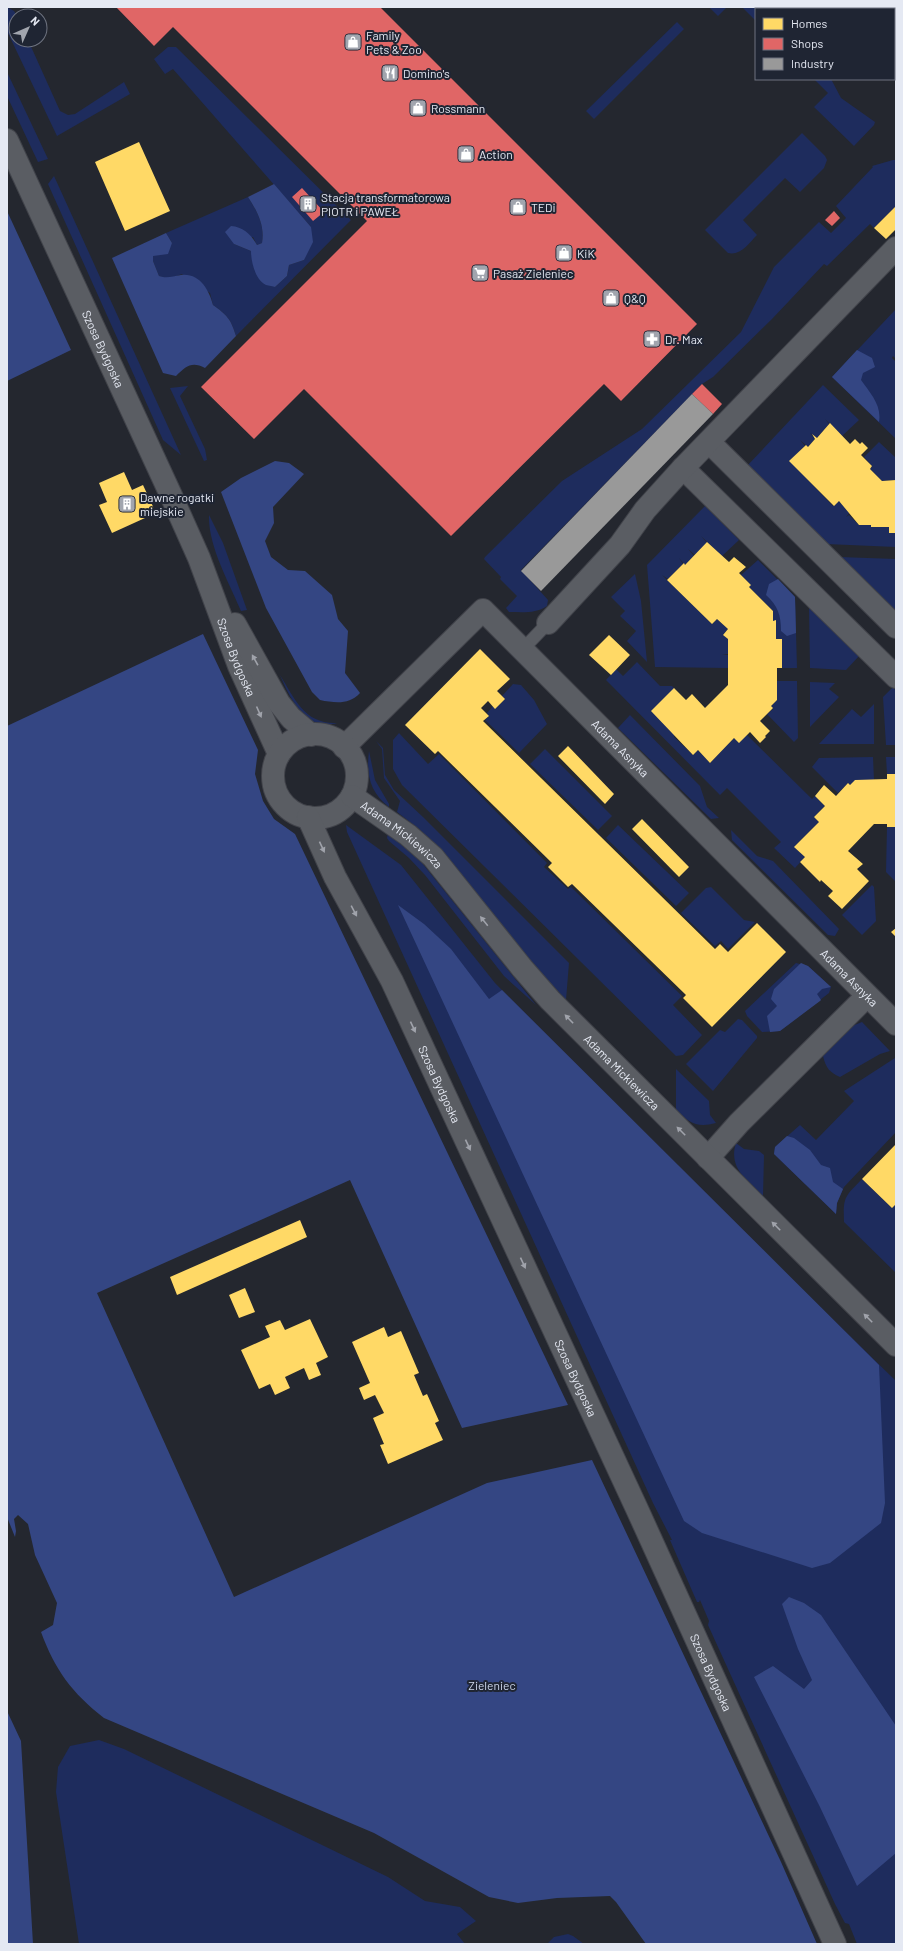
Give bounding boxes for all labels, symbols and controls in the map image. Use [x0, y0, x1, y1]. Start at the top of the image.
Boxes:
north arrow [8, 8, 48, 48]
legend [755, 8, 895, 80]
text: N [28, 13, 43, 28]
text: Homes [791, 16, 828, 30]
place label: Family Pets & Zoo [366, 28, 422, 56]
shop icon: Family Pets & Zoo [343, 32, 363, 52]
text: Shops [791, 36, 824, 50]
text: Industry [791, 56, 834, 70]
restaurant icon: Domino's [380, 63, 400, 83]
place label: Domino's [403, 66, 450, 80]
shop icon: Rossmann [408, 98, 428, 118]
place label: Rossmann [431, 101, 485, 115]
shop icon: Action [456, 144, 476, 164]
place label: Action [479, 147, 513, 161]
place label: Stacja transformatorowa PIOTR i PAWEŁ [321, 190, 450, 218]
building icon: Stacja transformatorowa PIOTR i PAWEŁ [298, 194, 318, 214]
shop icon: TEDi [508, 197, 528, 217]
place label: TEDi [531, 200, 556, 214]
shop icon: KiK [554, 243, 574, 263]
place label: KiK [577, 246, 595, 260]
supermarket icon: Pasaż Zieleniec [470, 263, 490, 283]
place label: Pasaż Zieleniec [493, 266, 573, 280]
shop icon: Q&Q [601, 288, 621, 308]
place label: Q&Q [624, 291, 646, 305]
street label: Szosa Bydgoska [80, 308, 127, 390]
pharmacy icon: Dr. Max [642, 329, 662, 349]
place label: Dr. Max [665, 332, 703, 346]
place label: Dawne rogatki miejskie [140, 490, 214, 518]
building icon: Dawne rogatki miejskie [117, 494, 137, 514]
street label: Szosa Bydgoska [215, 616, 259, 699]
one-way arrow [252, 654, 258, 666]
one-way arrow [257, 706, 263, 718]
street label: Adama Asnyka [589, 716, 652, 780]
street label: Adama Mickiewicza [358, 797, 446, 871]
one-way arrow [319, 841, 325, 853]
one-way arrow [351, 905, 357, 917]
one-way arrow [479, 916, 488, 926]
street label: Adama Asnyka [818, 946, 881, 1009]
one-way arrow [564, 1014, 573, 1025]
one-way arrow [410, 1021, 416, 1033]
street label: Adama Mickiewicza [581, 1031, 663, 1112]
street label: Szosa Bydgoska [416, 1043, 464, 1125]
one-way arrow [676, 1126, 686, 1136]
one-way arrow [465, 1139, 471, 1150]
one-way arrow [771, 1221, 781, 1231]
one-way arrow [520, 1257, 526, 1268]
one-way arrow [863, 1313, 873, 1323]
street label: Szosa Bydgoska [552, 1337, 600, 1419]
street label: Szosa Bydgoska [688, 1632, 735, 1713]
park label: Zieleniec [468, 1678, 516, 1692]

